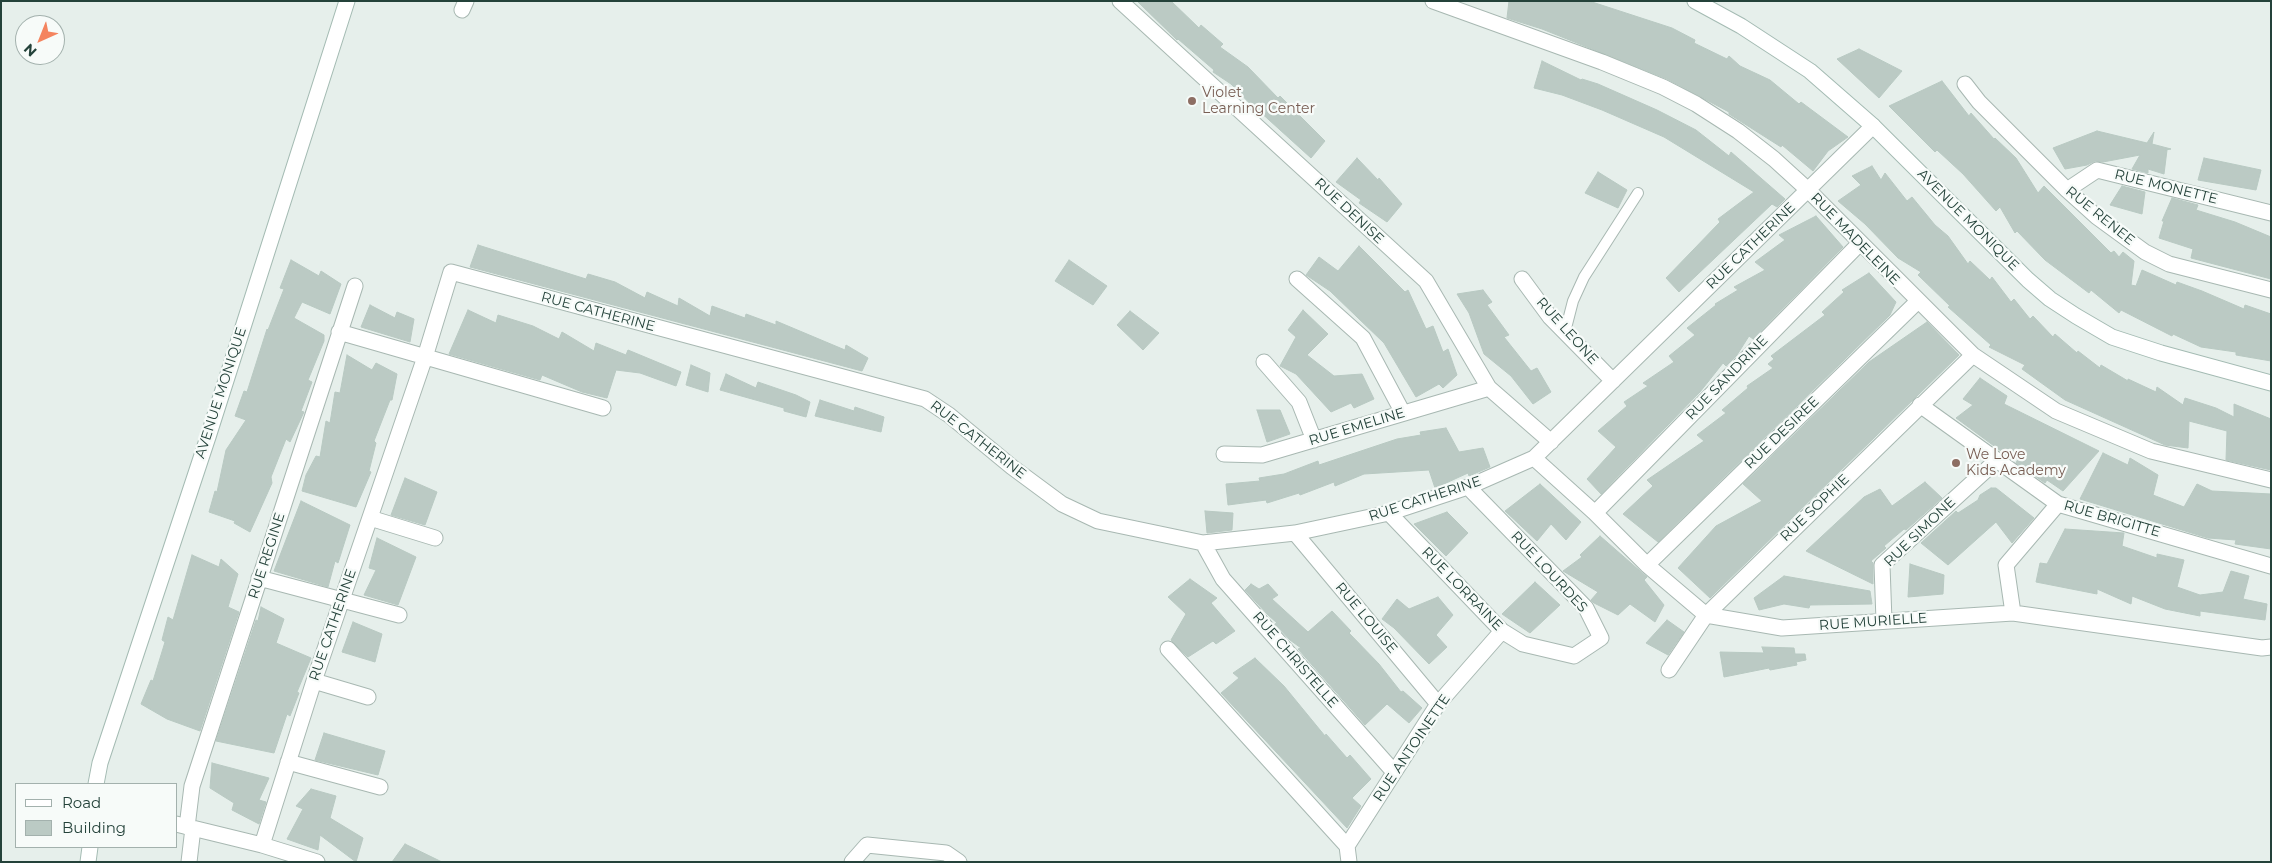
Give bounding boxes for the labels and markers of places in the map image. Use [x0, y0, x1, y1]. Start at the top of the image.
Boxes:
place label: Violet Learning Center [1202, 85, 1315, 118]
marker: Violet Learning Center [1186, 95, 1198, 107]
place label: We Love Kids Academy [1966, 447, 2066, 480]
marker: We Love Kids Academy [1950, 457, 1962, 469]

